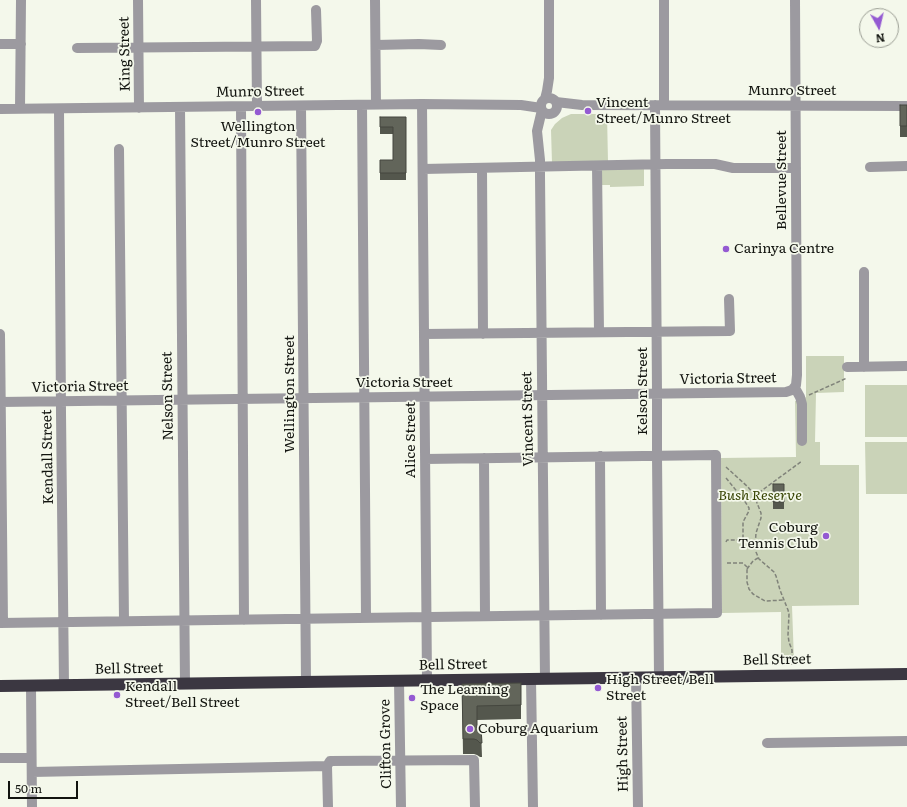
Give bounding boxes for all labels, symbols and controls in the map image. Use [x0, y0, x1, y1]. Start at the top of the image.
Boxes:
north arrow [859, 8, 899, 48]
street label: King Street [116, 16, 134, 92]
text: N [875, 30, 886, 47]
street label: Munro Street [215, 83, 305, 101]
street label: Munro Street [748, 83, 836, 99]
place label: Vincent Street/Munro Street [596, 95, 731, 128]
marker: Vincent Street/Munro Street [583, 106, 593, 116]
marker: Wellington Street/Munro Street [253, 107, 263, 117]
place label: Wellington Street/Munro Street [191, 119, 325, 152]
street label: Bellevue Street [774, 130, 790, 230]
place label: Carinya Centre [734, 241, 834, 257]
marker: Carinya Centre [721, 244, 731, 254]
street label: Wellington Street [282, 335, 298, 453]
street label: Kelson Street [635, 347, 651, 435]
street label: Nelson Street [159, 351, 177, 441]
street label: Victoria Street [679, 370, 777, 388]
street label: Vincent Street [519, 371, 537, 467]
street label: Victoria Street [355, 375, 453, 391]
street label: Victoria Street [31, 378, 129, 396]
street label: Alice Street [403, 402, 419, 478]
street label: Kendall Street [39, 409, 57, 505]
park label: Bush Reserve [718, 488, 802, 504]
place label: Coburg Tennis Club [738, 520, 818, 552]
marker: Coburg Tennis Club [821, 531, 831, 541]
street label: Bell Street [743, 651, 811, 669]
street label: Bell Street [419, 656, 487, 674]
street label: Bell Street [95, 660, 163, 678]
place label: High Street/Bell Street [606, 672, 714, 704]
place label: Kendall Street/Bell Street [125, 679, 240, 712]
place label: The Learning Space [420, 682, 508, 714]
marker: High Street/Bell Street [593, 683, 603, 693]
marker: Kendall Street/Bell Street [112, 690, 122, 700]
marker: The Learning Space [407, 693, 417, 703]
street label: Clifton Grove [377, 699, 395, 789]
street label: High Street [614, 716, 632, 792]
place label: Coburg Aquarium [478, 721, 599, 737]
marker: Coburg Aquarium [465, 724, 475, 734]
scale bar [10, 773, 80, 799]
text: 50 m [15, 779, 42, 797]

